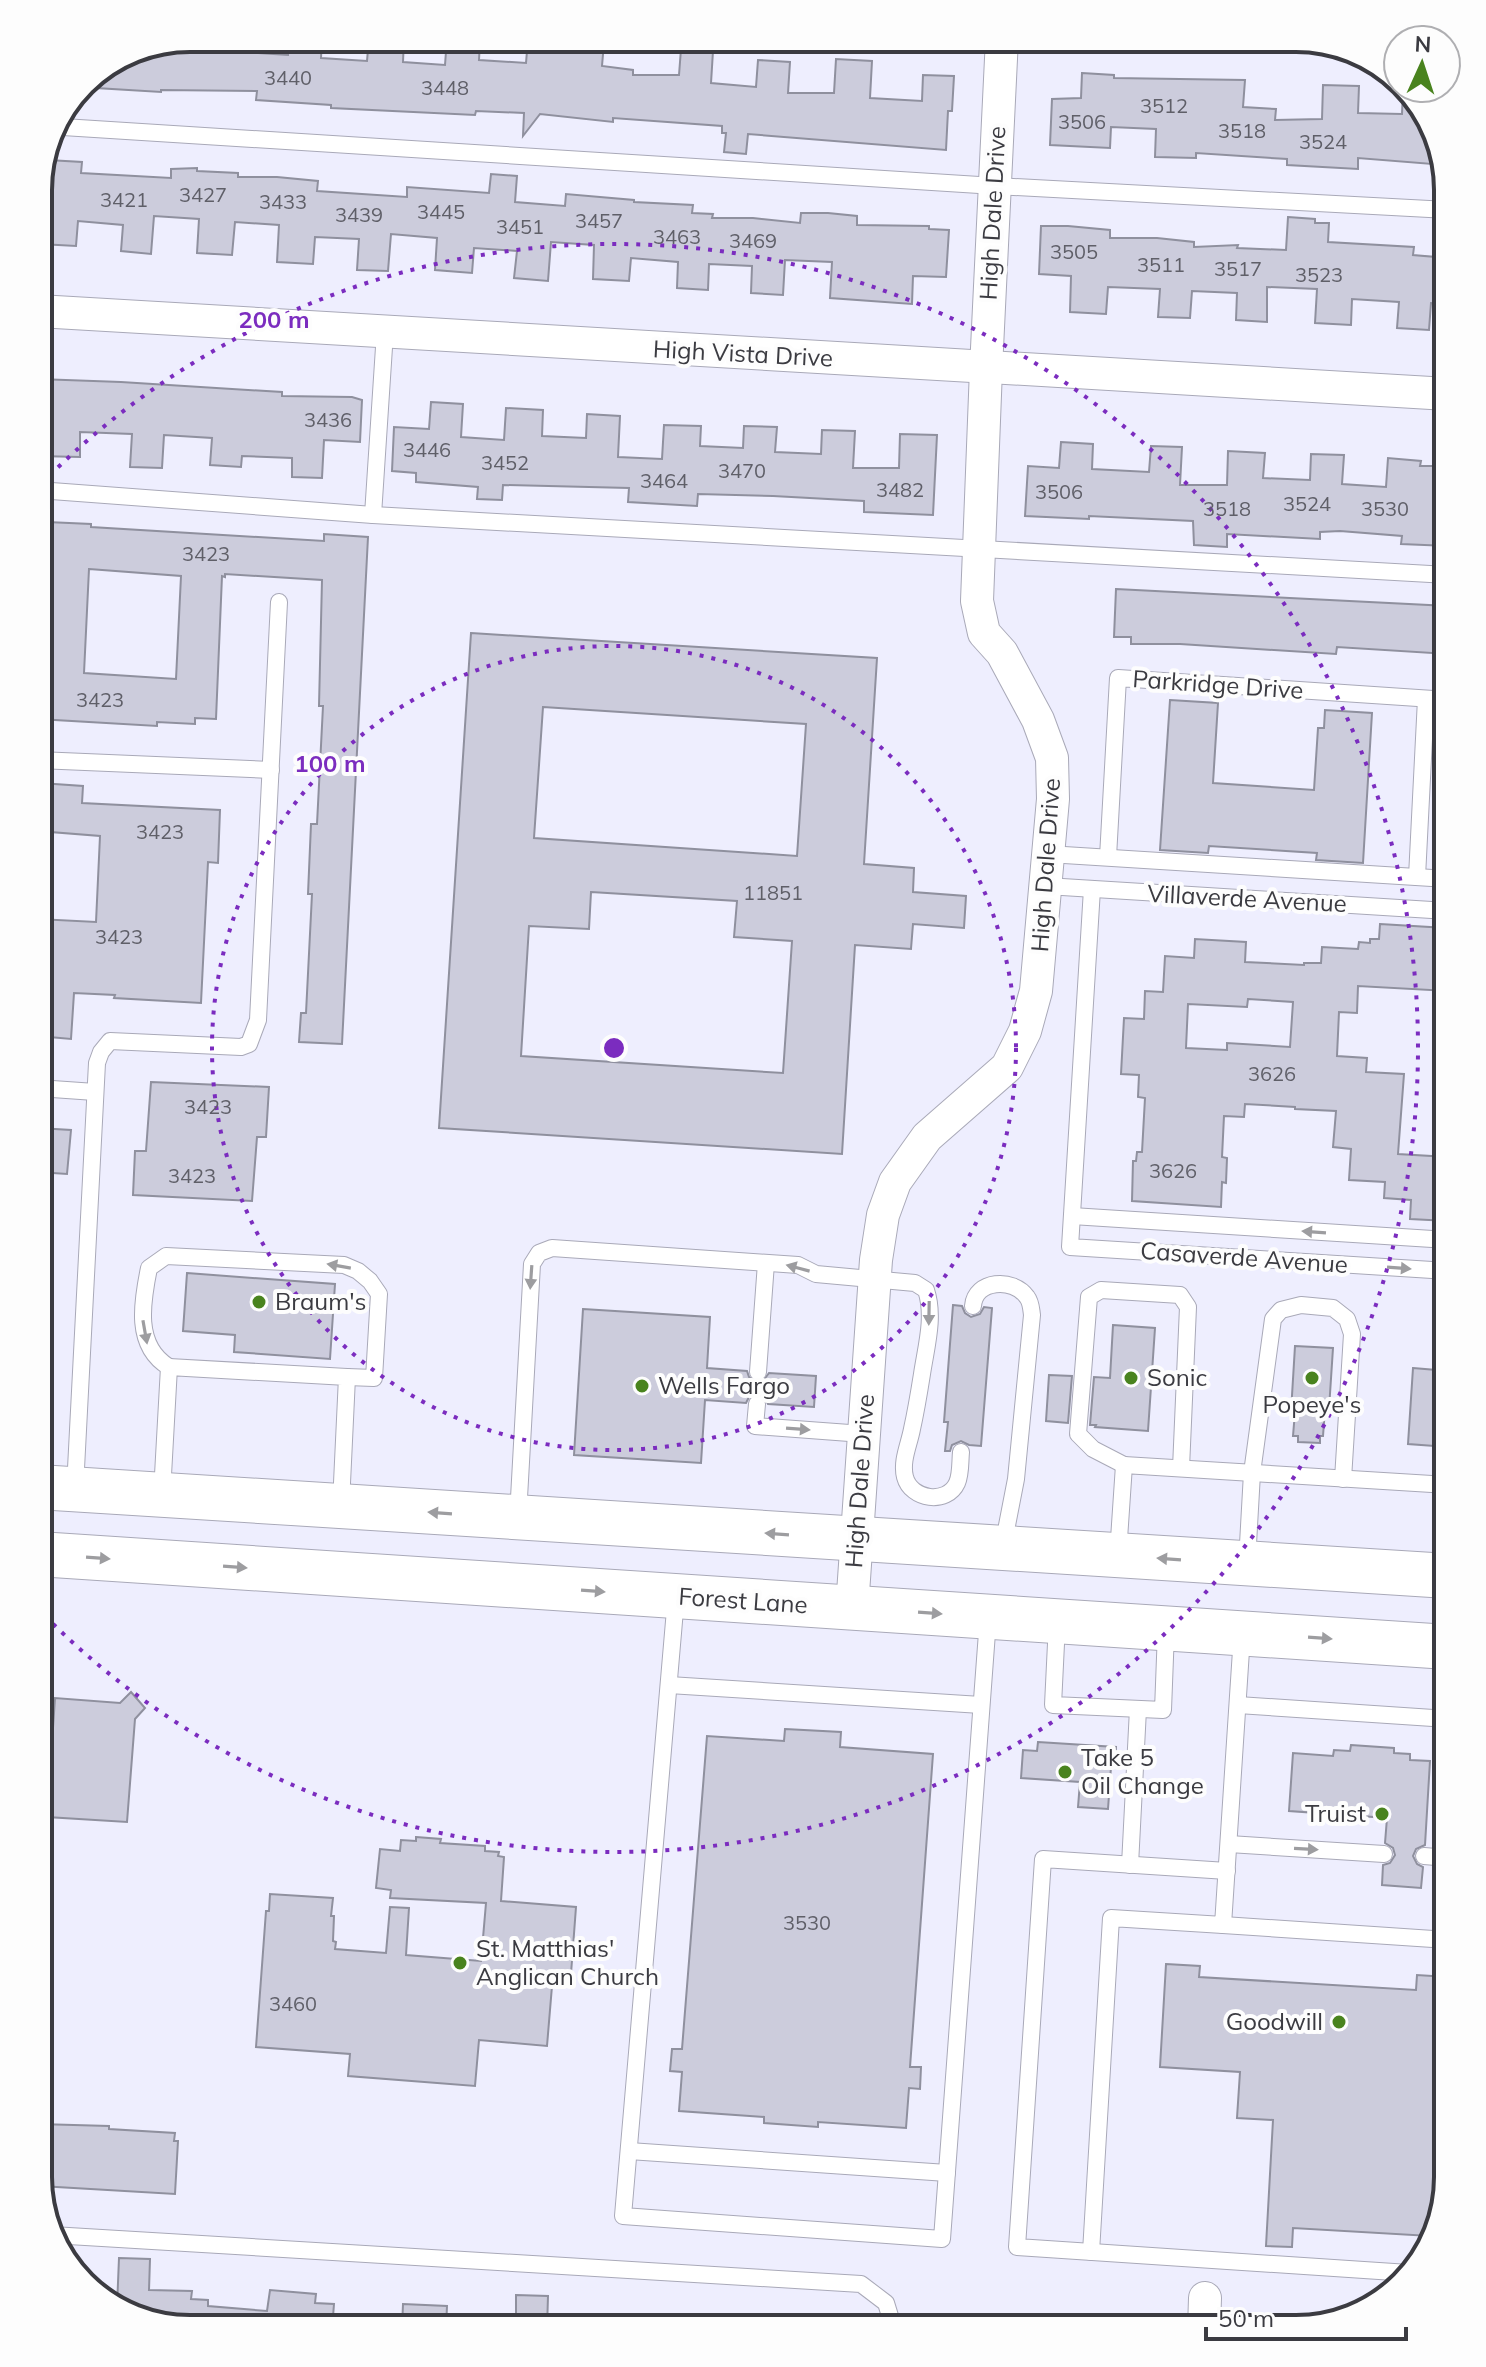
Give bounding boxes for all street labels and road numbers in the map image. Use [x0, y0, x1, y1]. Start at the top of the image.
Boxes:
street label: High Dale Drive [972, 125, 1012, 301]
street label: High Vista Drive [652, 333, 834, 373]
street label: Parkridge Drive [1132, 663, 1304, 705]
street label: High Dale Drive [1024, 777, 1066, 953]
street label: Villaverde Avenue [1147, 878, 1348, 918]
street label: Casaverde Avenue [1139, 1235, 1349, 1279]
street label: High Dale Drive [838, 1393, 880, 1569]
street label: Forest Lane [677, 1581, 809, 1619]

